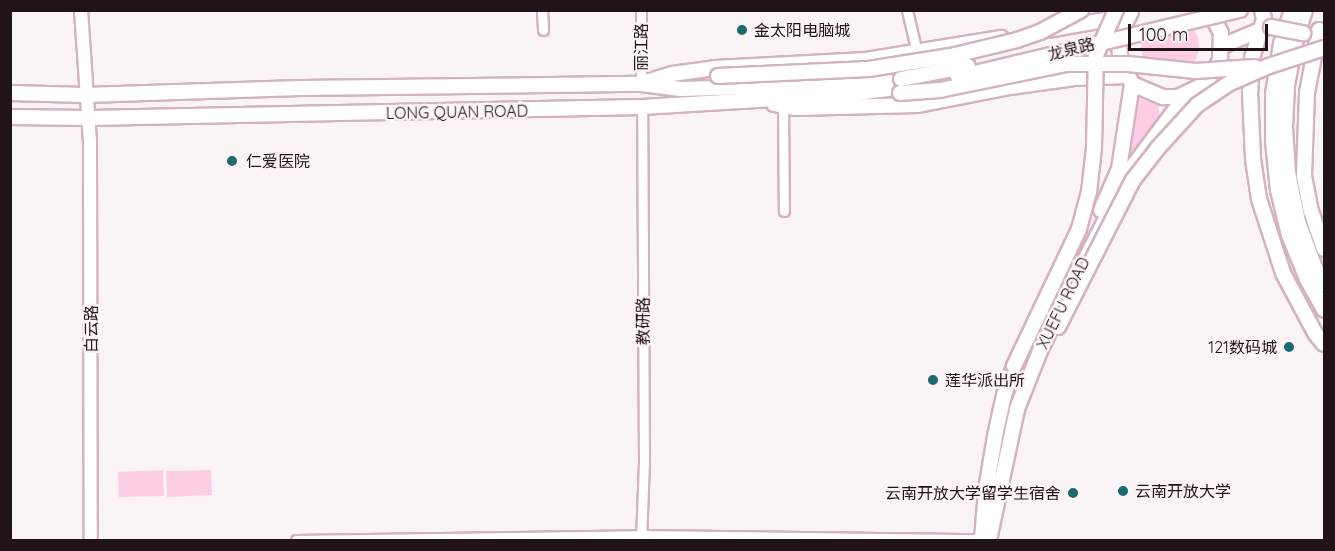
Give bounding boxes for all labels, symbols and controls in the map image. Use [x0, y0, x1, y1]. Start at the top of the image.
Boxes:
scale bar [1131, 12, 1270, 50]
place label: 金太阳电脑城 [754, 20, 850, 40]
street label: 丽江路 [631, 23, 651, 71]
marker: 金太阳电脑城 [735, 23, 749, 37]
text: 100 m [1139, 23, 1188, 46]
street label: 龙泉路 [1045, 34, 1097, 64]
street label: LONG QUAN ROAD [386, 101, 528, 123]
place label: 仁爱医院 [246, 151, 310, 171]
marker: 仁爱医院 [223, 152, 241, 170]
street label: XUEFU ROAD [1033, 254, 1093, 352]
street label: 教研路 [633, 297, 653, 345]
street label: 白云路 [81, 305, 101, 353]
place label: 121数码城 [1208, 337, 1277, 357]
marker: 121数码城 [1282, 340, 1296, 354]
place label: 莲华派出所 [945, 370, 1025, 390]
marker: 莲华派出所 [926, 373, 940, 387]
place label: 云南开放大学 [1135, 481, 1231, 501]
place label: 云南开放大学留学生宿舍 [885, 483, 1061, 503]
marker: 云南开放大学 [1116, 484, 1130, 498]
marker: 云南开放大学留学生宿舍 [1066, 486, 1080, 500]

